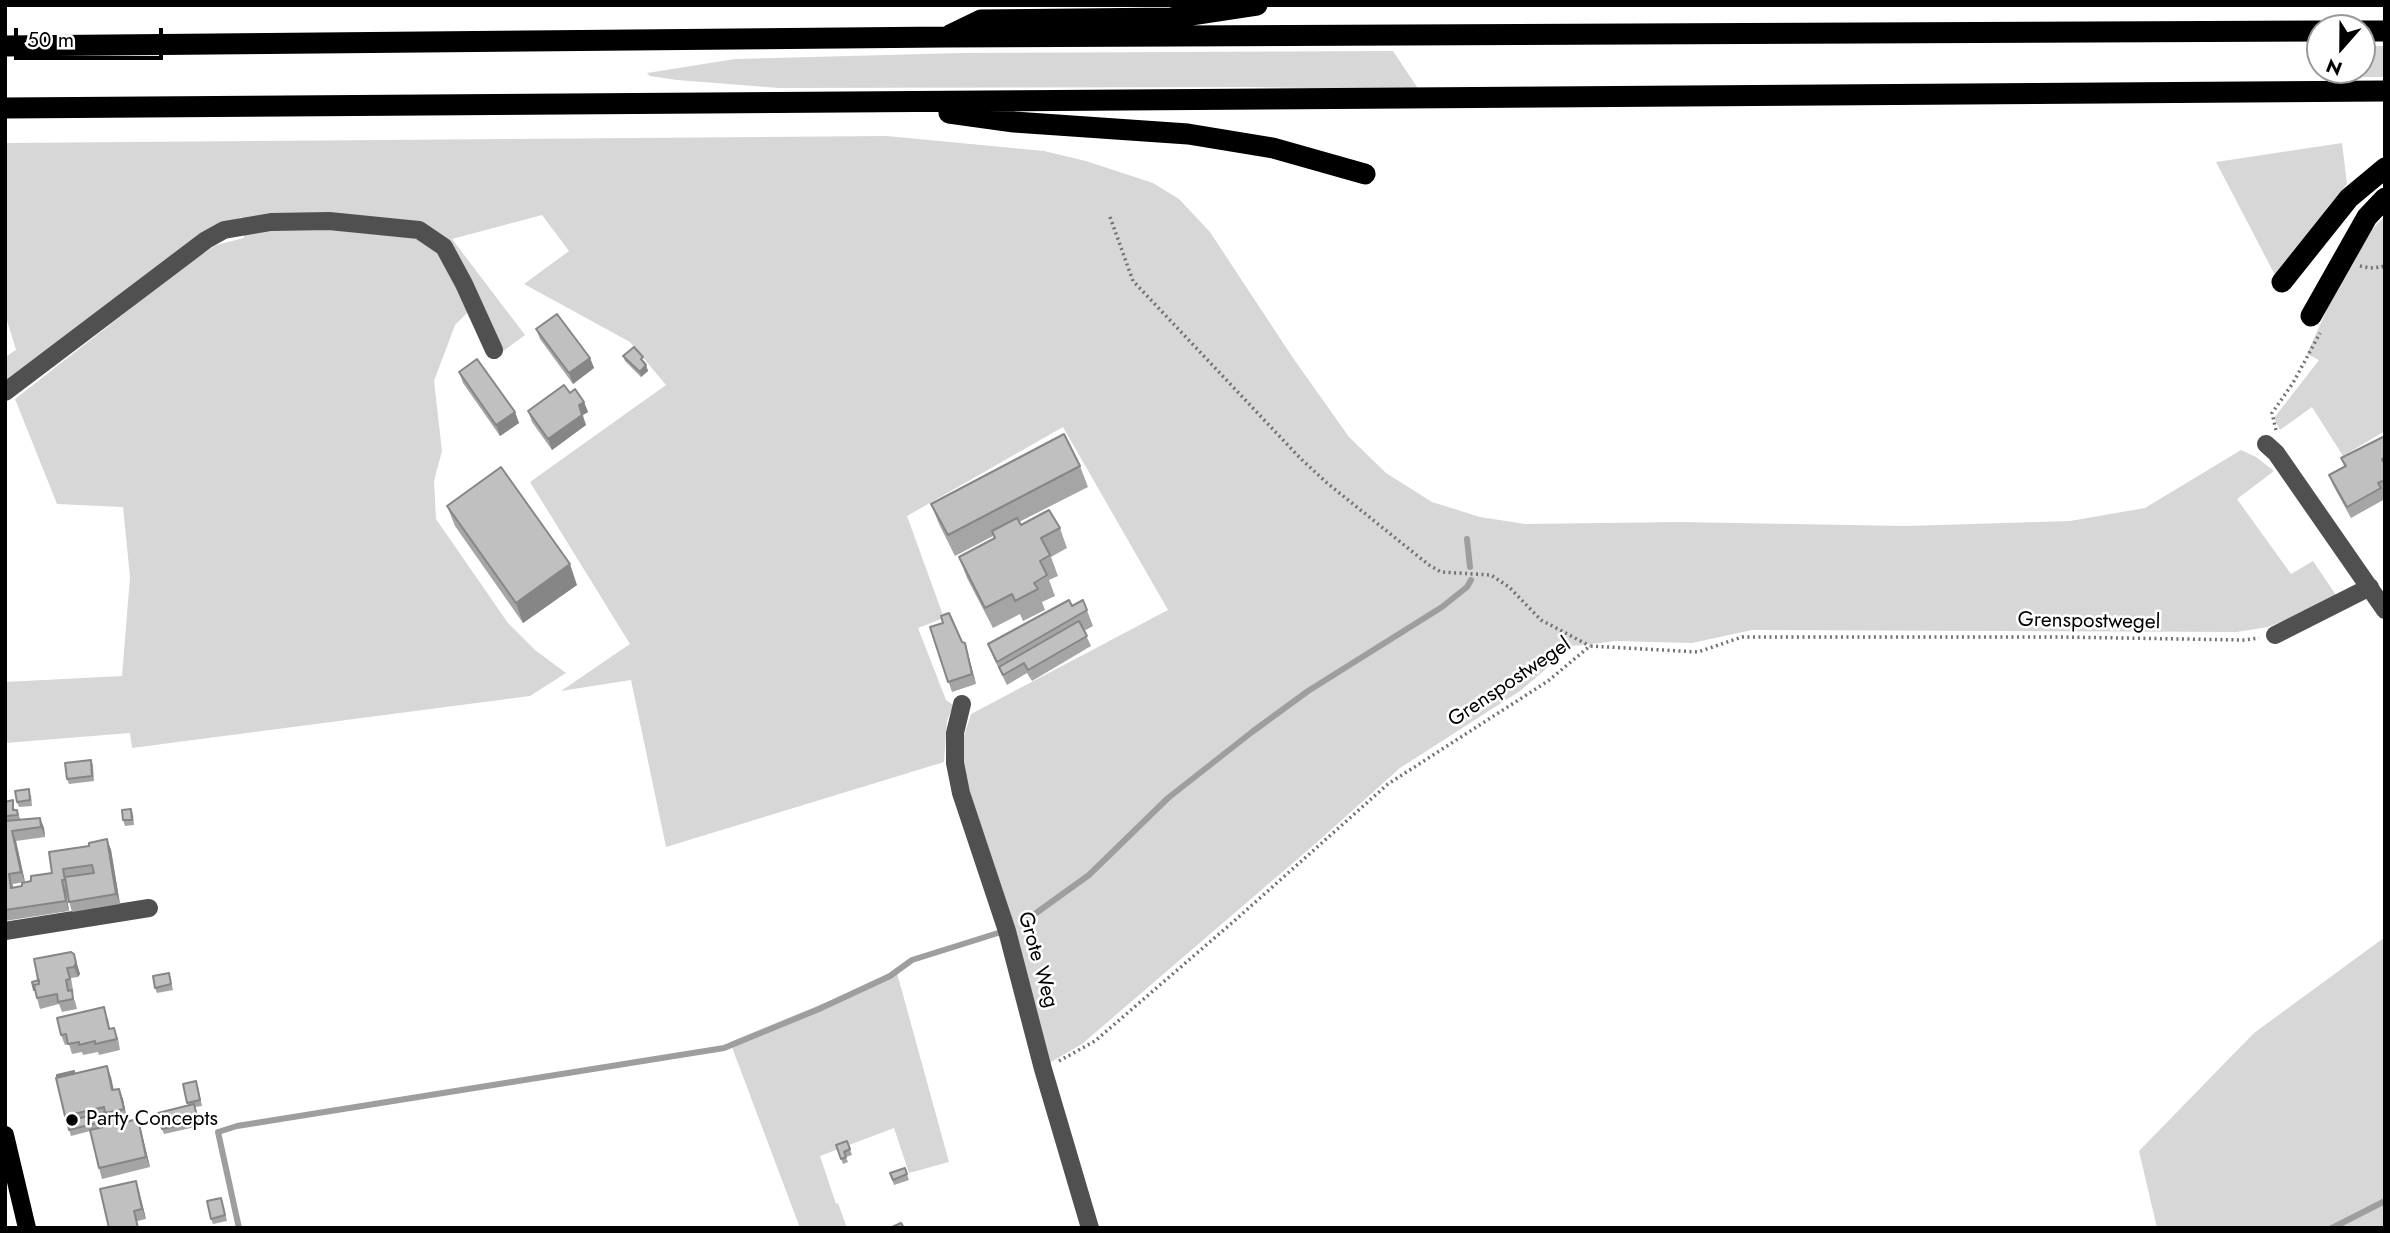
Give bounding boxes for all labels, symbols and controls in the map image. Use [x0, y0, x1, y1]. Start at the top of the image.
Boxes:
scale bar [18, 14, 166, 58]
north arrow [2306, 14, 2376, 84]
text: 50 m [27, 25, 74, 55]
text: N [2322, 52, 2346, 83]
street label: Grenspostwegel [2017, 608, 2161, 636]
street label: Grenspostwegel [1444, 633, 1576, 733]
street label: Grote Weg [1011, 909, 1063, 1011]
place label: Party Concepts [86, 1107, 218, 1133]
marker: Party Concepts [64, 1112, 80, 1128]

